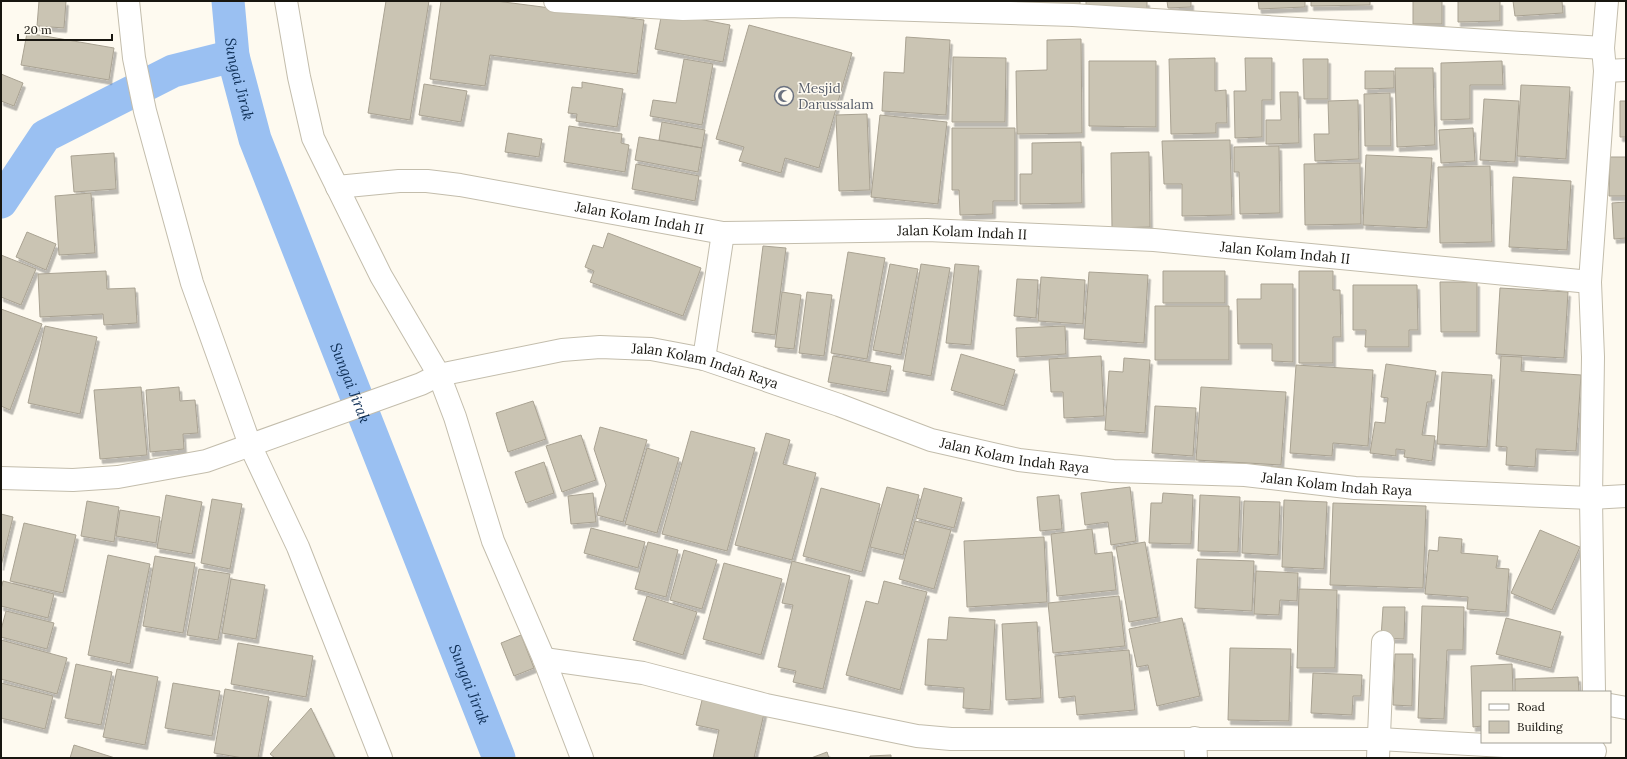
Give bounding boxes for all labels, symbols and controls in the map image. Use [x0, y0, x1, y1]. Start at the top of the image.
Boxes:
scale bar [18, 16, 112, 42]
text: 20 m [24, 22, 52, 37]
water label: Sungai Jirak [222, 37, 259, 122]
place label: Mesjid Darussalam [798, 79, 874, 113]
mosque icon: Mesjid Darussalam [773, 85, 795, 107]
street label: Jalan Kolam Indah II [573, 197, 705, 238]
street label: Jalan Kolam Indah II [896, 221, 1028, 243]
street label: Jalan Kolam Indah II [1218, 237, 1351, 268]
street label: Jalan Kolam Indah Raya [630, 339, 781, 393]
water label: Sungai Jirak [327, 340, 375, 426]
street label: Jalan Kolam Indah Raya [937, 433, 1090, 477]
street label: Jalan Kolam Indah Raya [1259, 468, 1413, 499]
water label: Sungai Jirak [446, 641, 494, 727]
legend [1481, 691, 1611, 743]
text: Road [1517, 699, 1545, 714]
text: Building [1517, 719, 1563, 734]

